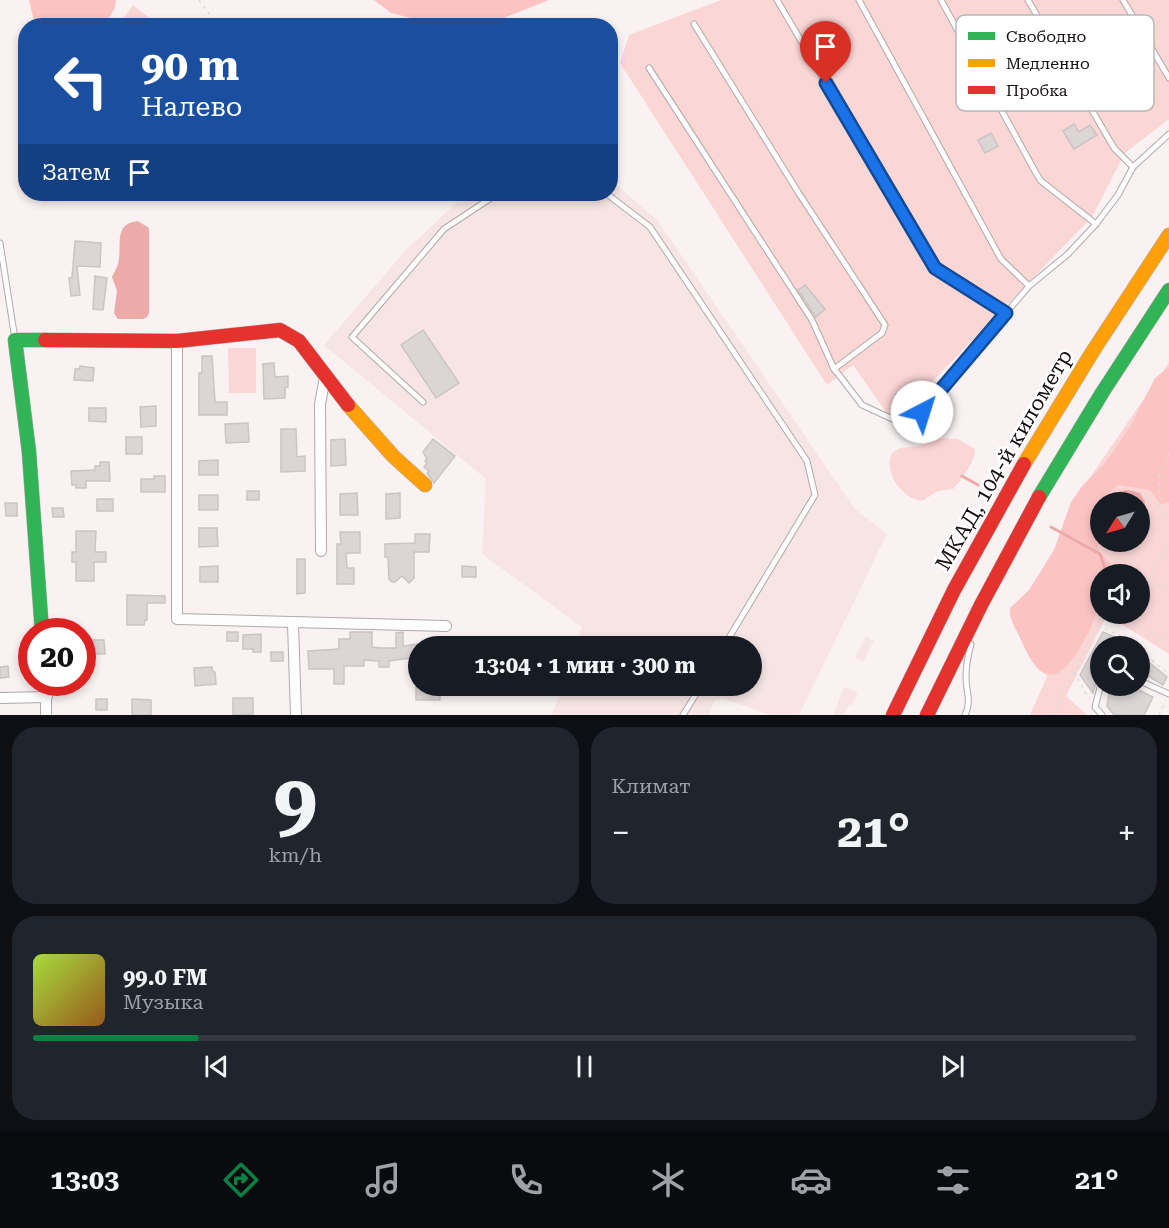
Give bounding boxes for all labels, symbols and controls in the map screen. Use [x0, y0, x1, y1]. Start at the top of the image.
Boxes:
legend [956, 15, 1154, 111]
pin [800, 21, 851, 83]
text: Свободно [1006, 27, 1087, 46]
icon: arrive [809, 30, 842, 63]
text: 90 m [141, 41, 239, 90]
icon: left [42, 42, 120, 120]
text: Медленно [1006, 54, 1090, 73]
text: Пробка [1006, 81, 1068, 100]
text: Налево [141, 91, 242, 123]
icon: arrive [123, 156, 156, 189]
text: Затем [42, 160, 111, 185]
street label: МКАД, 104-й километр [931, 345, 1077, 575]
position arrow [890, 380, 954, 444]
north arrow [1090, 492, 1150, 552]
map controls [1090, 492, 1150, 696]
button: sound [1090, 564, 1150, 624]
speed limit sign: 20 [18, 618, 96, 696]
button: search [1090, 636, 1150, 696]
text: 13:04 · 1 мин · 300 m [474, 653, 696, 678]
text: 9 [273, 758, 317, 849]
text: Климат [612, 774, 691, 798]
text: 21° [837, 805, 910, 858]
text: − [612, 813, 630, 852]
text: + [1118, 813, 1136, 852]
text: km/h [268, 843, 322, 867]
text: 99.0 FM [123, 965, 207, 990]
text: Музыка [123, 990, 203, 1014]
icon: previous [200, 1050, 233, 1083]
icon: pause [568, 1050, 601, 1083]
icon: next [936, 1050, 969, 1083]
icon: directions [220, 1159, 262, 1201]
icon: music [362, 1159, 404, 1201]
icon: phone [505, 1159, 547, 1201]
icon: climate [647, 1159, 689, 1201]
icon: car [790, 1159, 832, 1201]
icon: filters [932, 1159, 974, 1201]
text: 13:03 [50, 1164, 119, 1196]
text: 21° [1075, 1164, 1119, 1196]

